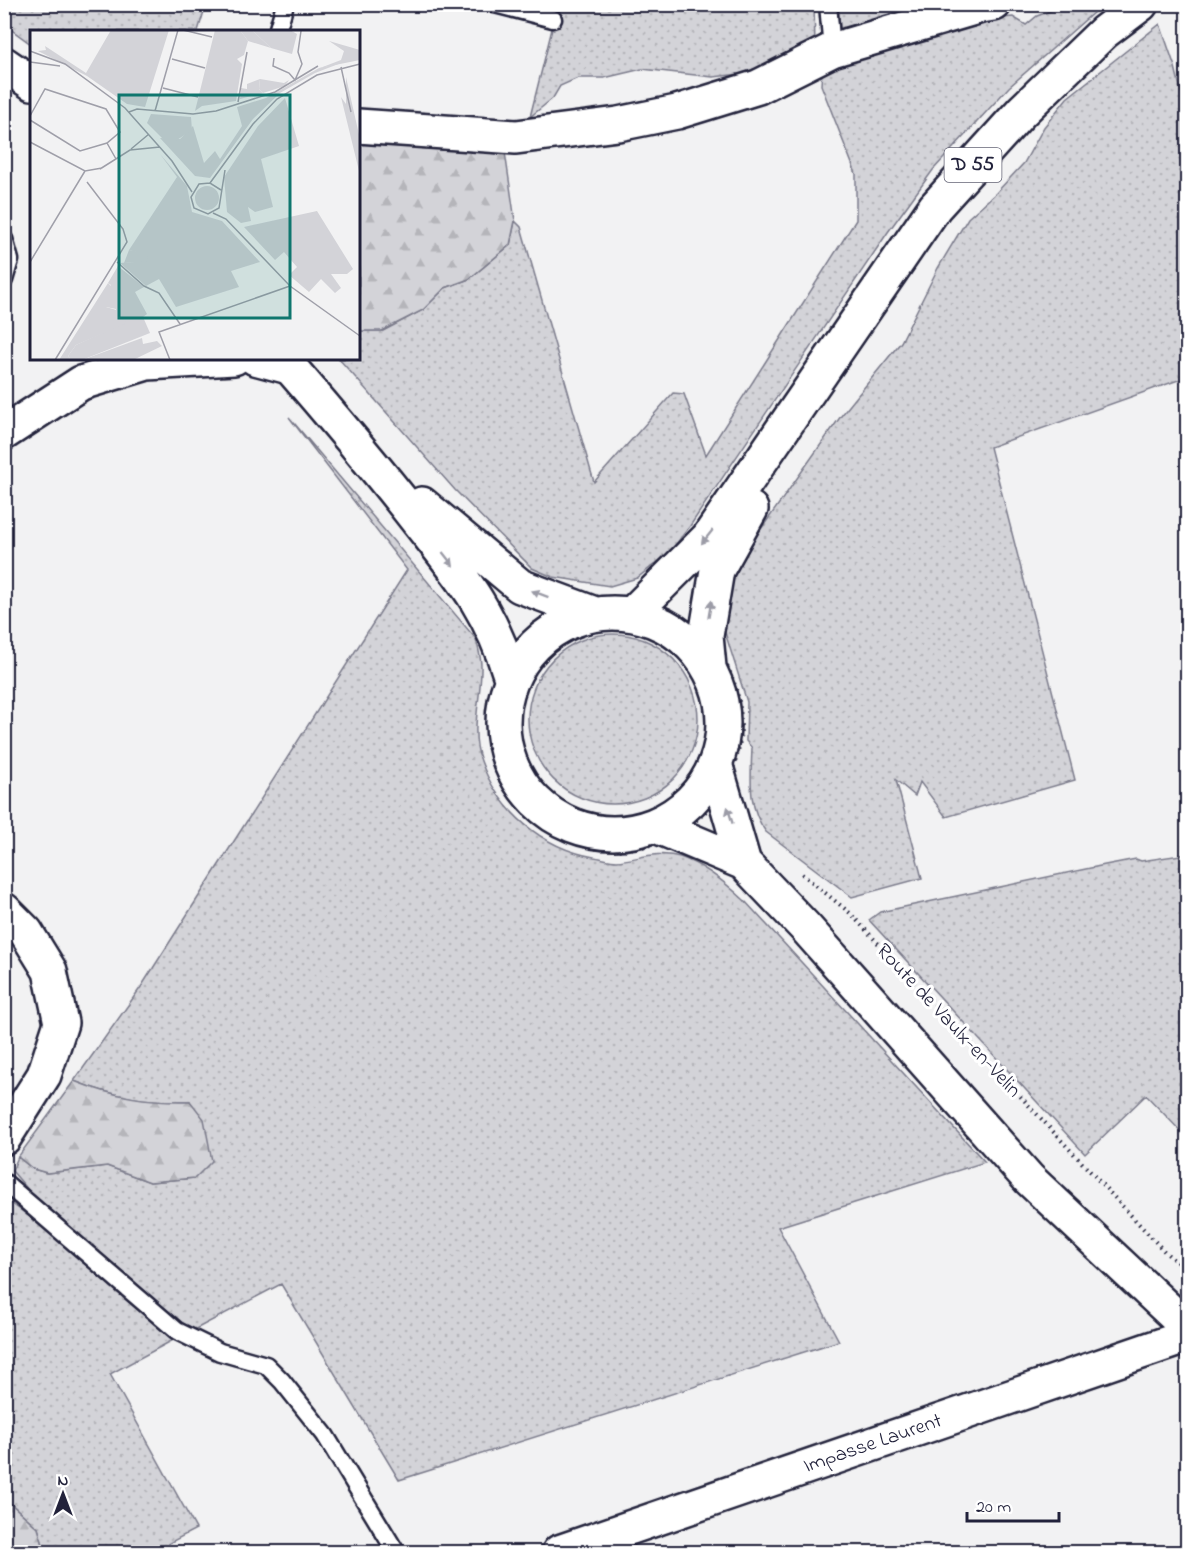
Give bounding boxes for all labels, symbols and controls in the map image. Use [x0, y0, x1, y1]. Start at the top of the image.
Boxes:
inset map [30, 30, 360, 360]
road number: D 55 [944, 148, 1002, 182]
one-way arrow [702, 530, 714, 545]
one-way arrow [441, 551, 454, 567]
one-way arrow [531, 588, 549, 598]
one-way arrow [706, 600, 715, 619]
one-way arrow [725, 806, 734, 824]
street label: Route de Vaulx-en-Velin [868, 937, 1028, 1105]
street label: Impasse Laurent [800, 1406, 946, 1482]
north arrow [33, 1464, 93, 1524]
text: N [58, 1469, 69, 1493]
scale bar [967, 1485, 1058, 1523]
text: 20 m [976, 1495, 1011, 1521]

